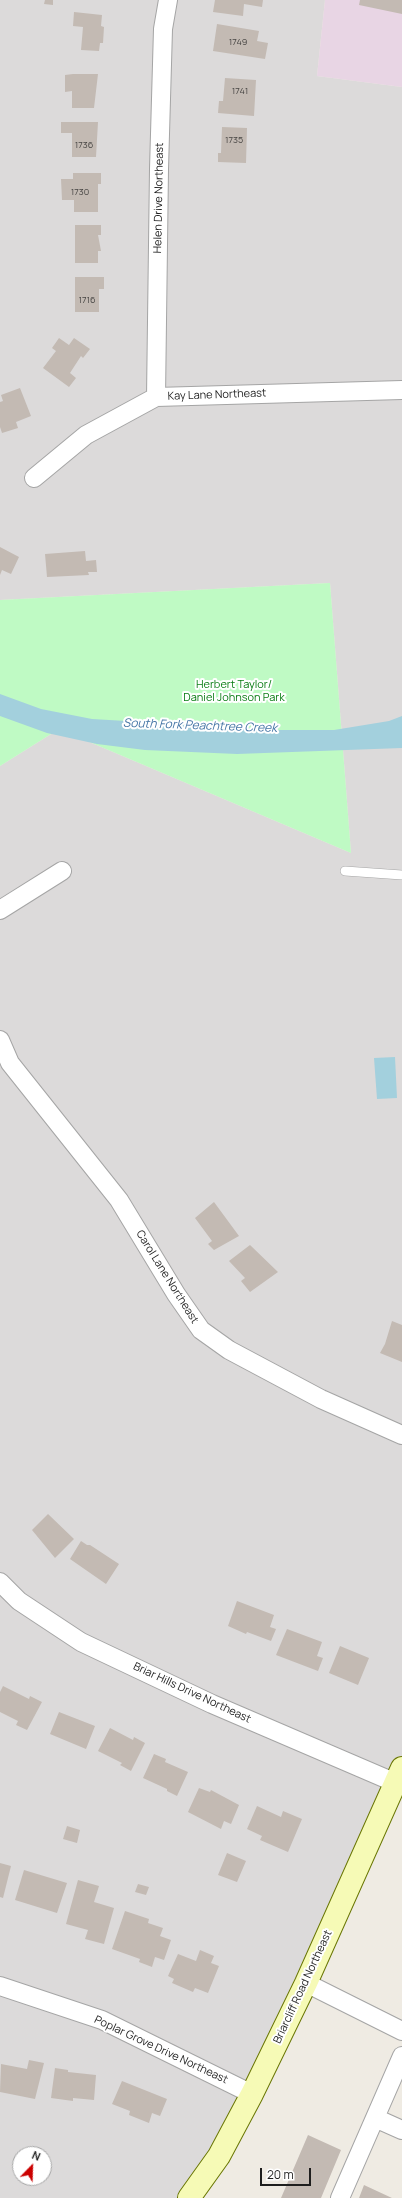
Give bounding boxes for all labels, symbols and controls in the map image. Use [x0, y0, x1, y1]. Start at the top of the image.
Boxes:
house number: 1749 [229, 37, 247, 47]
house number: 1741 [232, 86, 248, 96]
house number: 1735 [225, 135, 243, 145]
house number: 1736 [75, 140, 93, 150]
street label: Helen Drive Northeast [151, 142, 167, 254]
house number: 1730 [71, 187, 89, 197]
house number: 1716 [78, 295, 96, 305]
street label: Kay Lane Northeast [167, 387, 267, 403]
park label: Herbert Taylor/ Daniel Johnson Park [183, 678, 285, 704]
water label: South Fork Peachtree Creek [123, 716, 277, 736]
street label: Carol Lane Northeast [133, 1228, 201, 1326]
street label: Briar Hills Drive Northeast [131, 1660, 253, 1726]
street label: Briarcliff Road Northeast [271, 1928, 335, 2046]
street label: Poplar Grove Drive Northeast [92, 2013, 230, 2087]
north arrow [12, 2146, 52, 2186]
text: N [30, 2147, 43, 2164]
scale bar [262, 2160, 313, 2186]
text: 20 m [267, 2166, 294, 2183]

